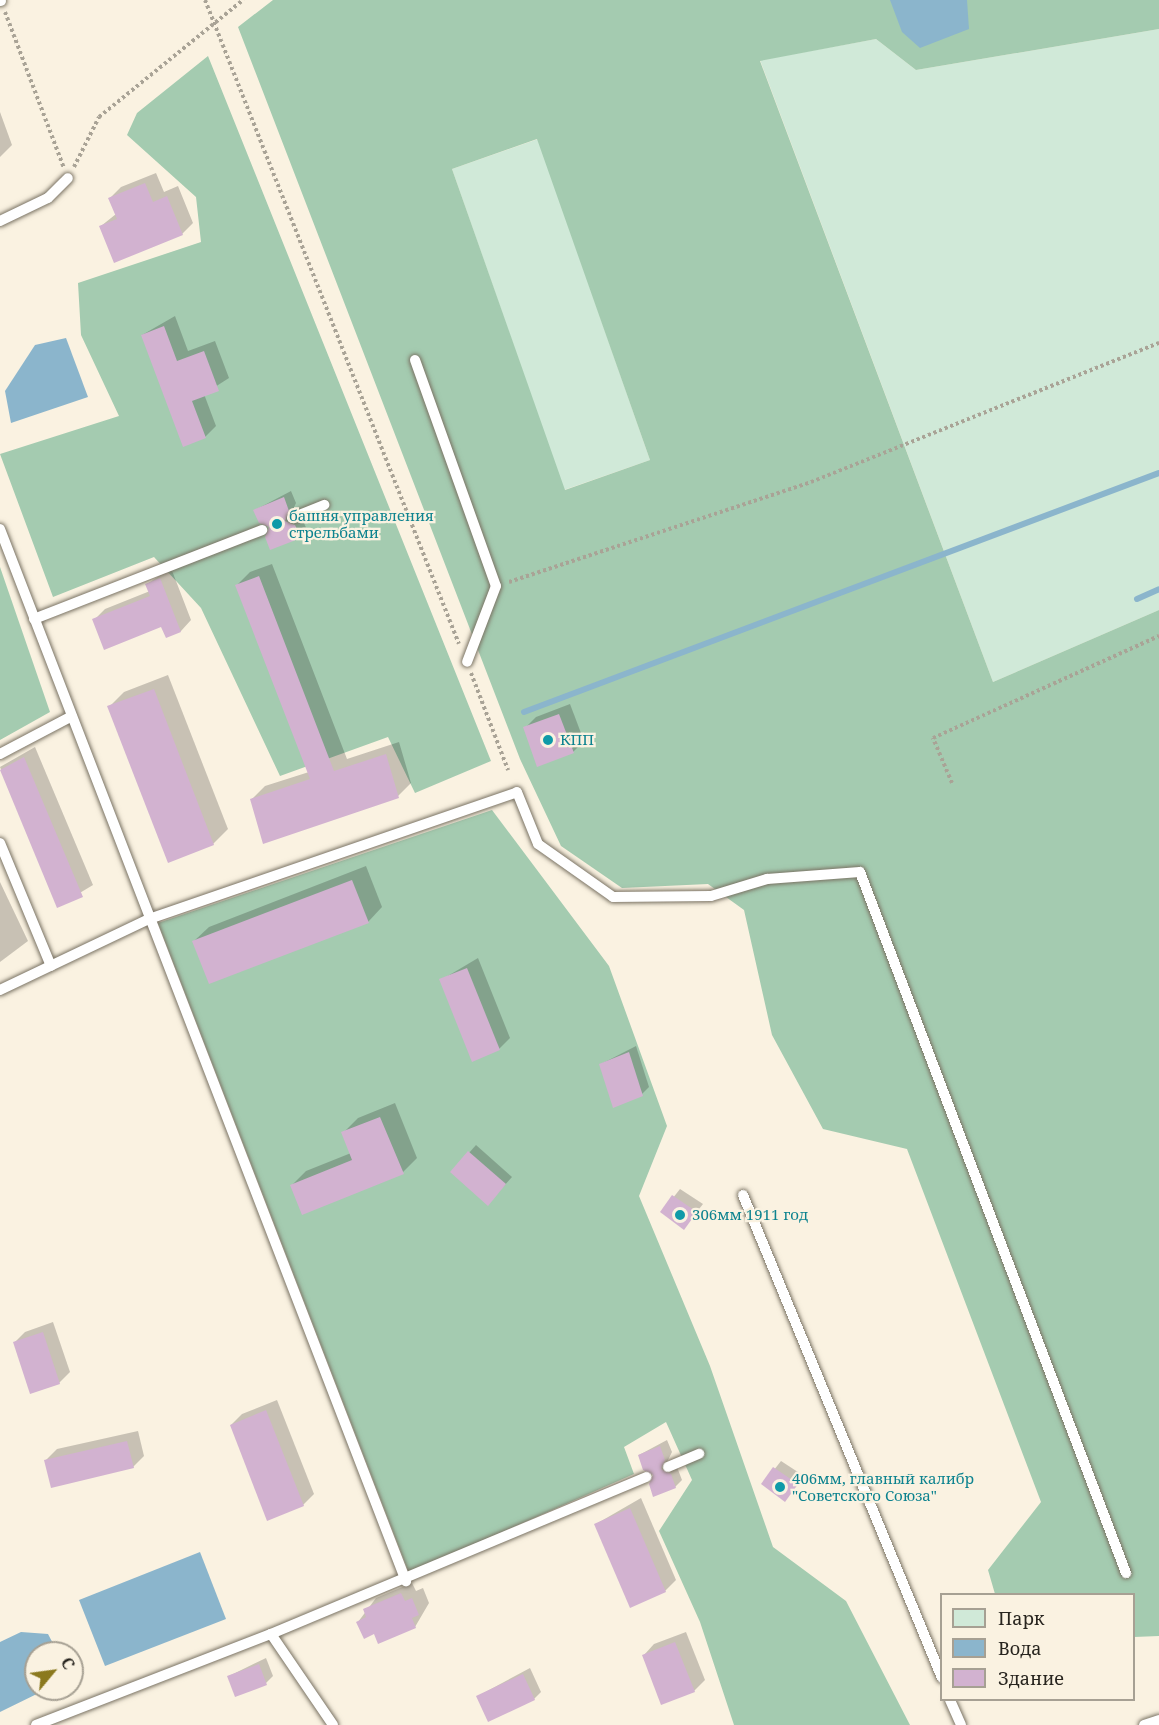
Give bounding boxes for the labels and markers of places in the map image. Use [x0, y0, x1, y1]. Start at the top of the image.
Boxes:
place label: башня управления стрельбами [289, 506, 434, 541]
marker: башня управления стрельбами [270, 517, 284, 531]
place label: КПП [560, 731, 594, 749]
marker: КПП [541, 733, 555, 747]
place label: 306мм 1911 год [692, 1206, 808, 1224]
marker: 306мм 1911 год [673, 1208, 687, 1222]
place label: 406мм, главный калибр "Советского Союза" [792, 1469, 974, 1504]
marker: 406мм, главный калибр "Советского Союза" [773, 1480, 787, 1494]

